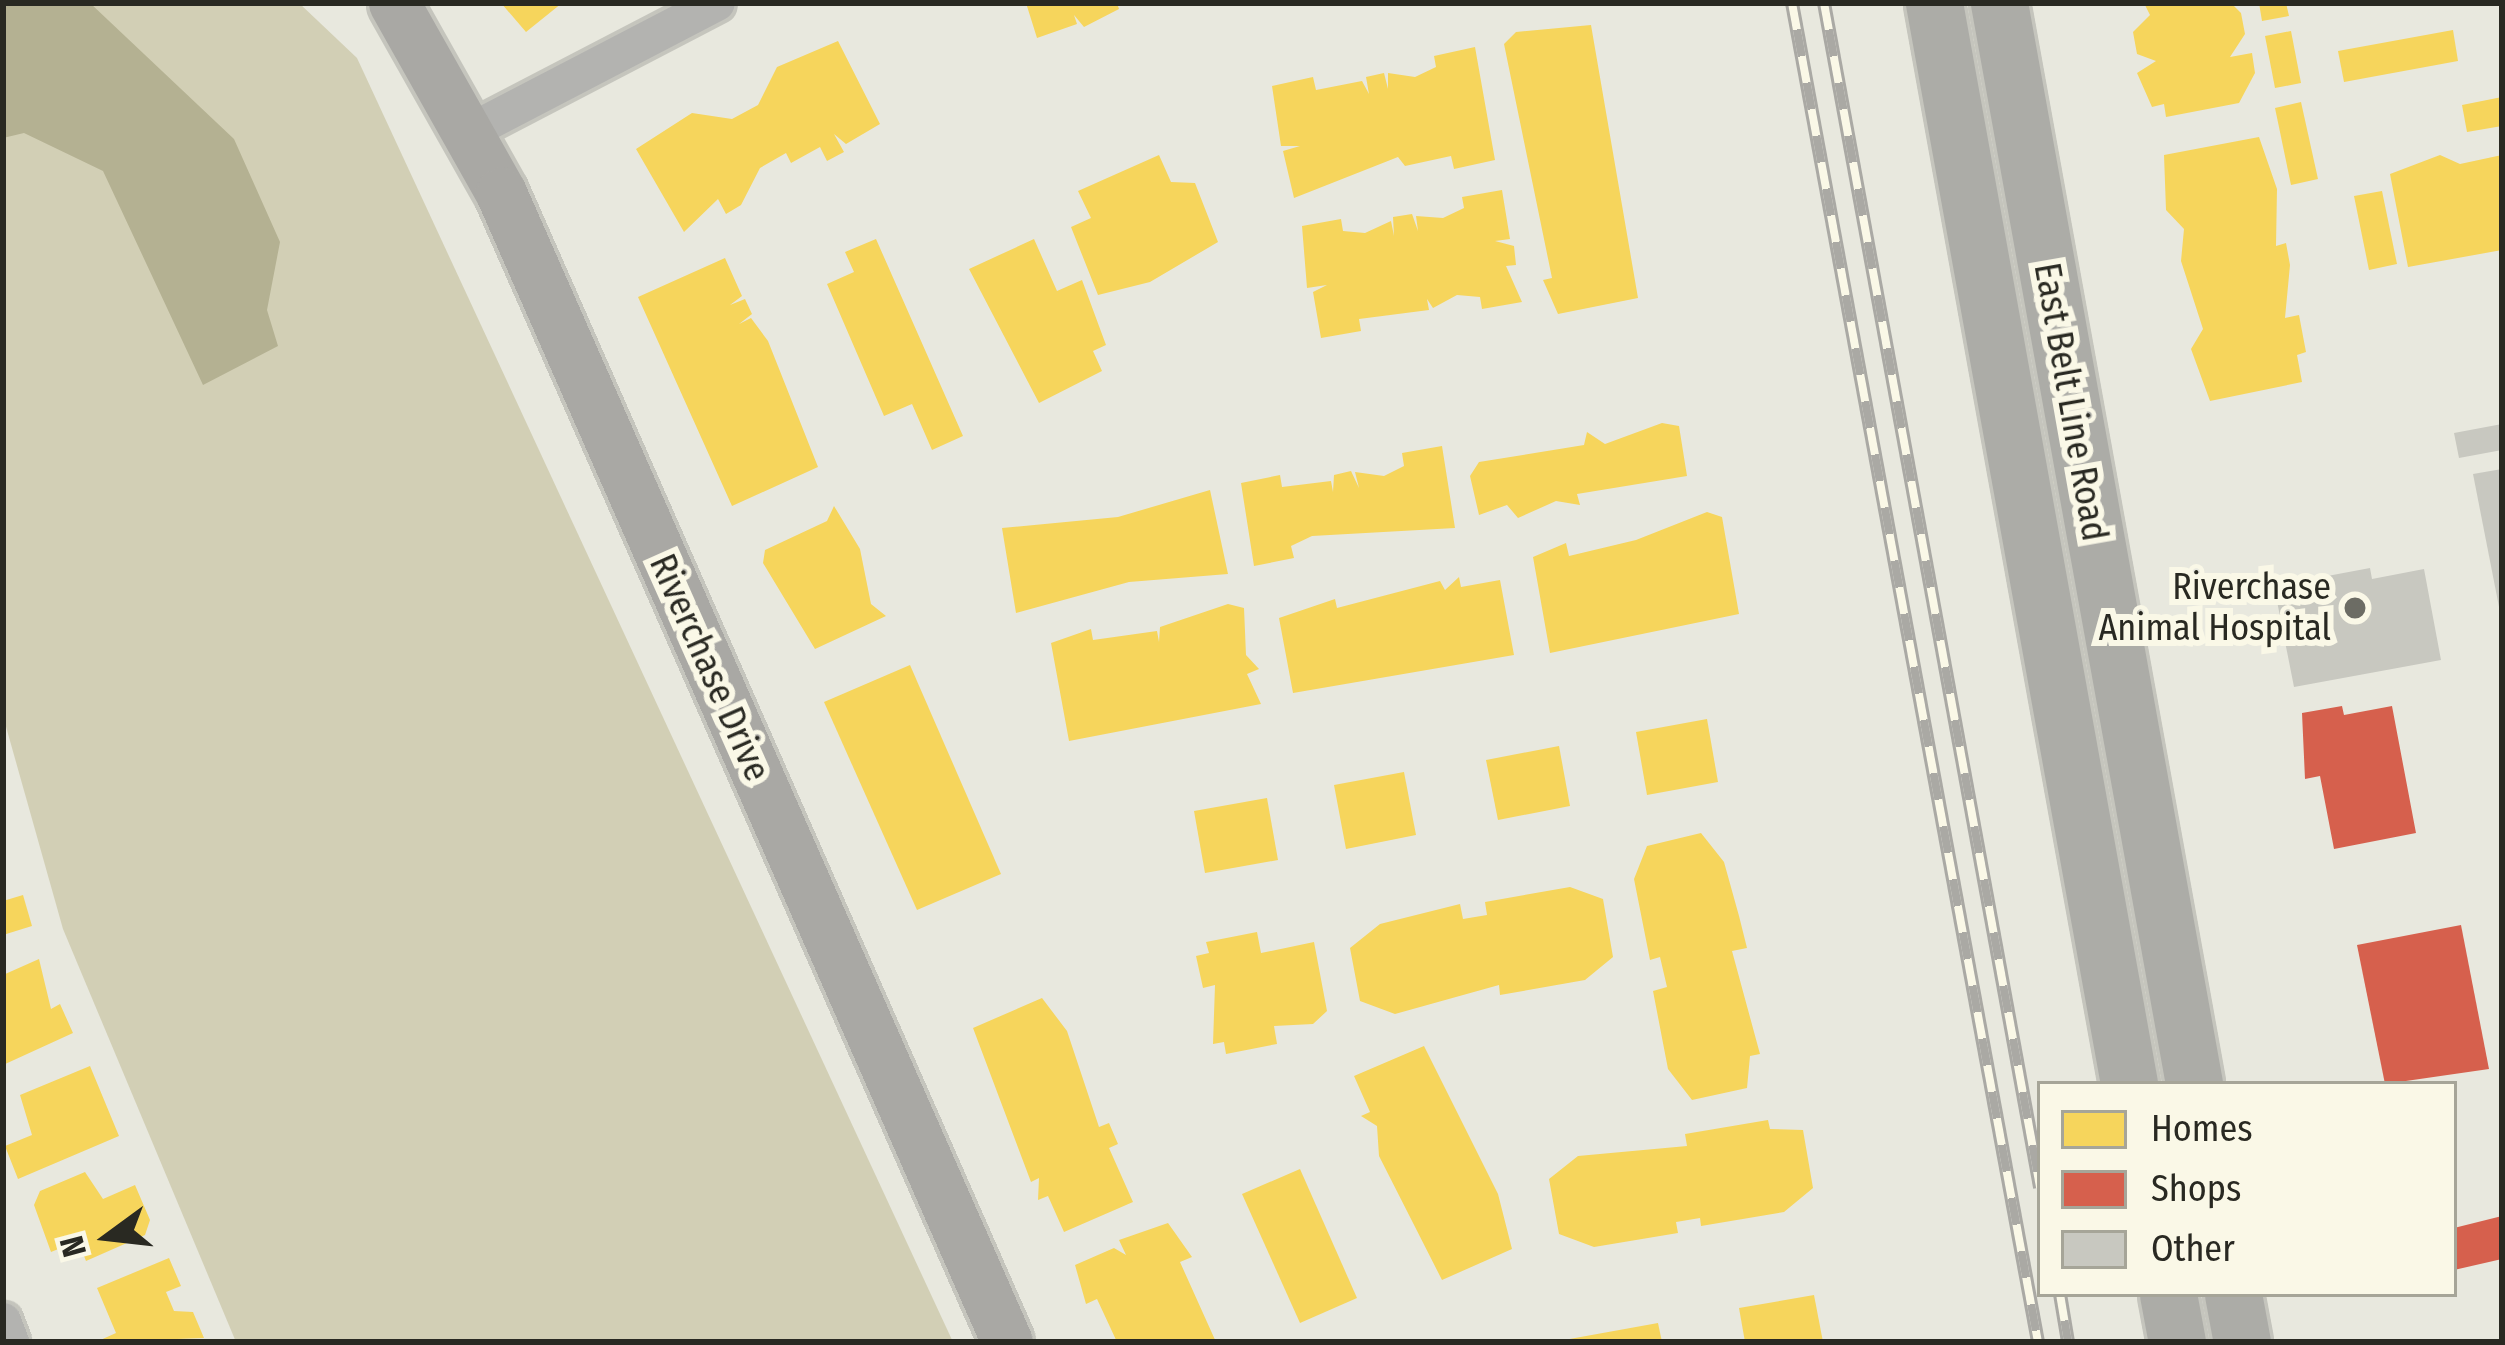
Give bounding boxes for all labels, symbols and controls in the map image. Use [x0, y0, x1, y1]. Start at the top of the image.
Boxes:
street label: East Belt Line Road [2024, 260, 2116, 544]
street label: Riverchase Drive [640, 548, 778, 788]
place label: Riverchase Animal Hospital [2098, 565, 2331, 650]
marker: Riverchase Animal Hospital [2342, 595, 2368, 621]
legend [2037, 1081, 2457, 1297]
text: Homes [2151, 1107, 2253, 1151]
text: Shops [2151, 1167, 2241, 1211]
north arrow [48, 1177, 168, 1297]
text: Other [2151, 1227, 2235, 1271]
text: N [51, 1232, 95, 1261]

